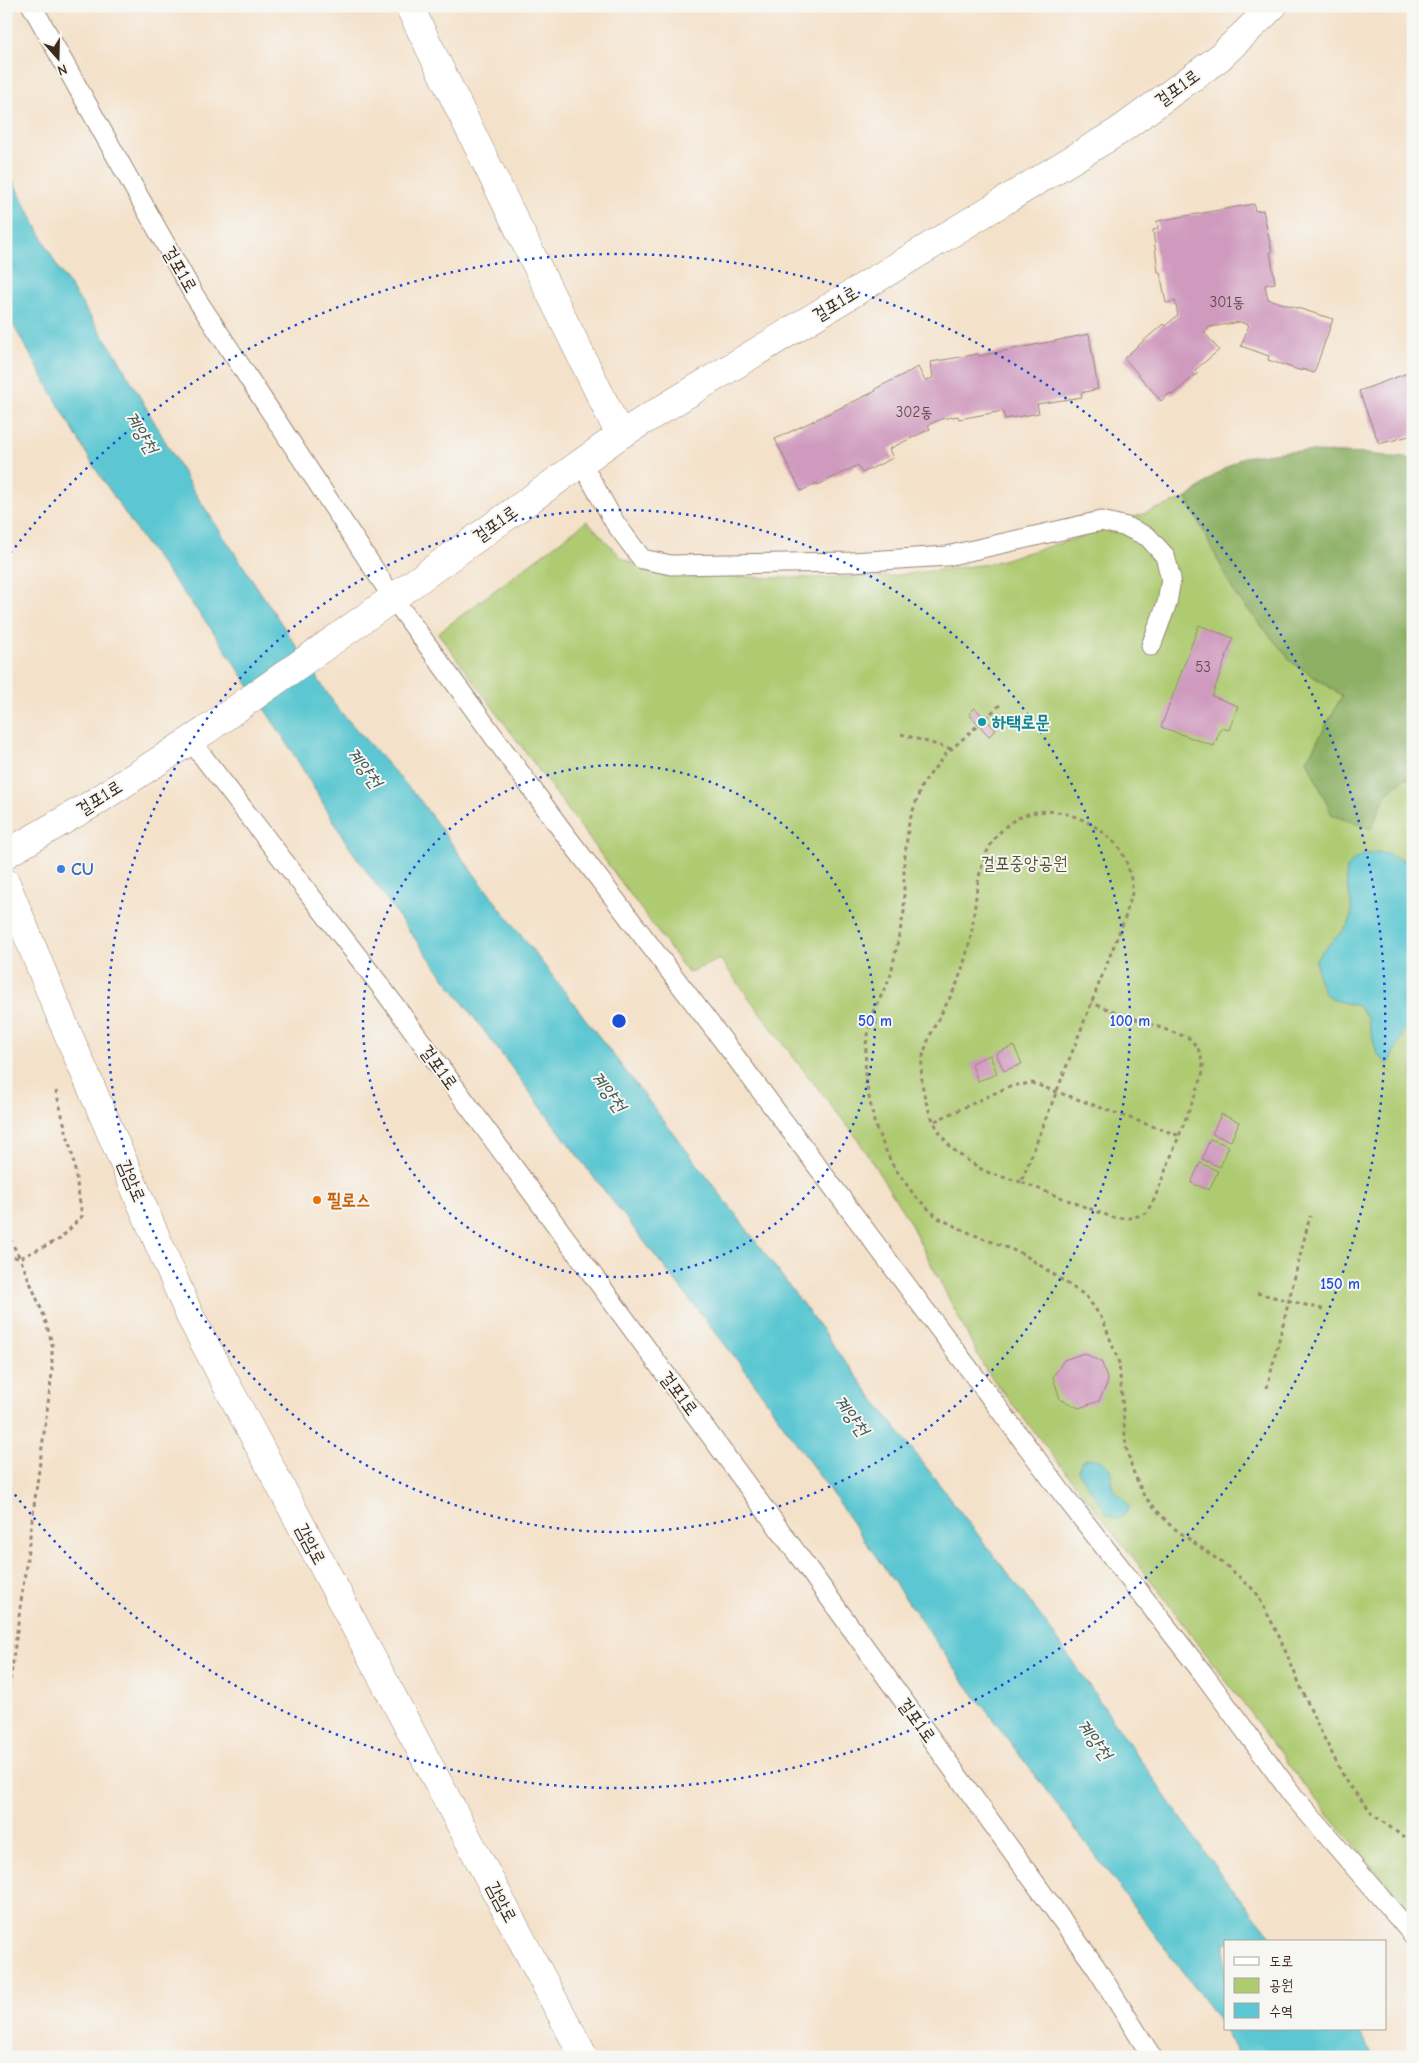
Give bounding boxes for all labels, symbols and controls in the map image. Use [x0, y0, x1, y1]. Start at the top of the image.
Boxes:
north arrow [32, 32, 82, 82]
text: N [55, 60, 69, 79]
street label: 걸포1로 [1151, 65, 1204, 112]
street label: 걸포1로 [158, 242, 201, 296]
street label: 걸포1로 [808, 282, 862, 326]
house number: 301동 [1210, 293, 1244, 311]
house number: 302동 [896, 403, 932, 421]
water label: 계양천 [120, 407, 164, 459]
street label: 걸포1로 [469, 501, 522, 548]
house number: 53 [1195, 658, 1211, 676]
place label: 하택로문 [992, 712, 1050, 733]
marker: 하택로문 [976, 716, 988, 728]
water label: 계양천 [342, 743, 388, 794]
street label: 걸포1로 [72, 776, 126, 821]
park label: 걸포중앙공원 [981, 853, 1067, 874]
place label: CU [71, 859, 94, 880]
marker: CU [55, 863, 67, 875]
centre of rings [610, 1012, 628, 1030]
text: 50 m [858, 1012, 892, 1030]
text: 100 m [1110, 1012, 1150, 1030]
street label: 걸포1로 [415, 1041, 462, 1094]
water label: 계양천 [586, 1067, 632, 1118]
street label: 감암로 [113, 1157, 150, 1205]
place label: 필로스 [327, 1190, 370, 1211]
marker: 필로스 [311, 1194, 323, 1206]
text: 150 m [1320, 1275, 1360, 1293]
street label: 걸포1로 [655, 1367, 702, 1420]
water label: 계양천 [829, 1391, 875, 1442]
street label: 감암로 [291, 1520, 330, 1568]
street label: 걸포1로 [893, 1694, 940, 1747]
water label: 계양천 [1072, 1715, 1118, 1766]
street label: 감암로 [482, 1878, 521, 1926]
legend [1224, 1940, 1386, 2030]
text: 도로 [1269, 1952, 1293, 1970]
text: 공원 [1269, 1976, 1293, 1994]
text: 수역 [1269, 2002, 1293, 2020]

